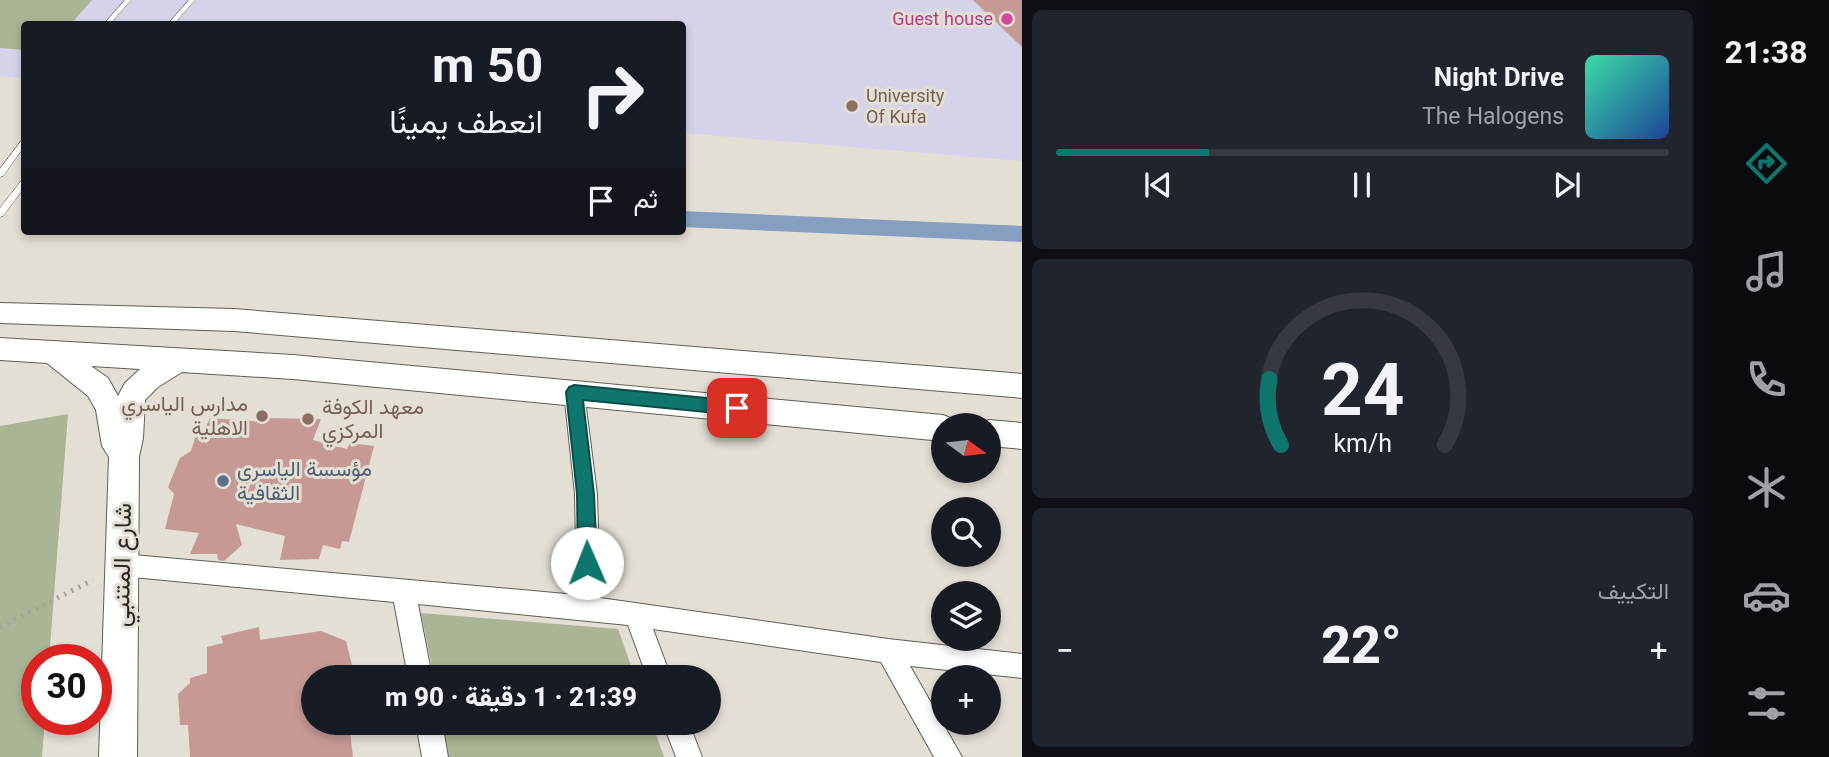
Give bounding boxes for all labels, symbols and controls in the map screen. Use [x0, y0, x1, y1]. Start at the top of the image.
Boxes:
place label: Guest house [892, 7, 993, 35]
marker: Guest house [999, 11, 1015, 27]
text: 21:38 [1725, 30, 1808, 80]
text: 50 m [432, 32, 543, 108]
icon: right [567, 49, 658, 140]
text: Night Drive [1434, 59, 1564, 100]
place label: University Of Kufa [866, 84, 945, 133]
marker: University Of Kufa [844, 98, 860, 114]
text: انعطف يمينًا [389, 100, 543, 150]
text: The Halogens [1422, 100, 1564, 136]
icon: directions [1742, 139, 1791, 188]
icon: previous [1139, 166, 1177, 204]
icon: pause [1343, 166, 1381, 204]
icon: next [1548, 166, 1586, 204]
text: ثم [634, 181, 658, 222]
icon: arrive [582, 182, 620, 220]
icon: music [1742, 247, 1791, 296]
text: 24 [1321, 340, 1404, 454]
icon: phone [1742, 355, 1791, 404]
pin [707, 378, 767, 438]
place label: مدارس الياسري الاهلية [121, 389, 248, 446]
icon: arrive [718, 389, 756, 427]
place label: معهد الكوفة المركزي [322, 392, 424, 449]
marker: مدارس الياسري الاهلية [254, 408, 270, 424]
marker: معهد الكوفة المركزي [300, 411, 316, 427]
north arrow [931, 413, 1001, 483]
map controls [931, 413, 1001, 735]
text: km/h [1333, 425, 1392, 464]
place label: مؤسسة الياسري الثقافية [237, 454, 372, 511]
icon: climate [1742, 463, 1791, 512]
marker: مؤسسة الياسري الثقافية [215, 473, 231, 489]
button: search [931, 497, 1001, 567]
street label: شارع المتنبي [104, 503, 144, 628]
position arrow [550, 526, 624, 600]
icon: car [1742, 571, 1791, 620]
text: التكييف [1598, 575, 1669, 611]
button: layers [931, 581, 1001, 651]
text: 22° [1321, 610, 1401, 691]
text: − [1056, 621, 1074, 680]
text: + [1649, 621, 1669, 680]
speed limit sign: 30 [21, 644, 112, 735]
button: + [931, 665, 1001, 735]
text: 21:39 · 1 دقيقة · 90 m [385, 679, 637, 720]
icon: filters [1742, 679, 1791, 728]

